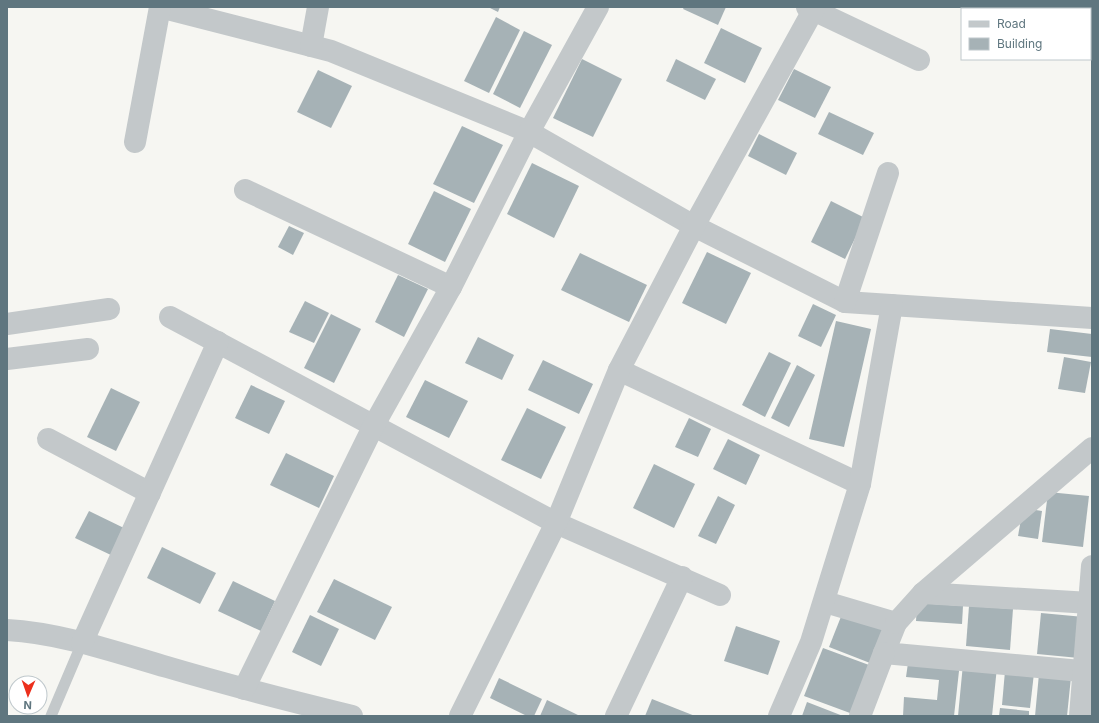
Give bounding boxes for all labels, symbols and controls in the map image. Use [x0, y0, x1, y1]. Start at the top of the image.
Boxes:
legend [961, 8, 1091, 60]
text: Road [997, 16, 1026, 31]
text: Building [997, 36, 1042, 51]
north arrow [8, 675, 48, 715]
text: N [23, 698, 32, 712]

